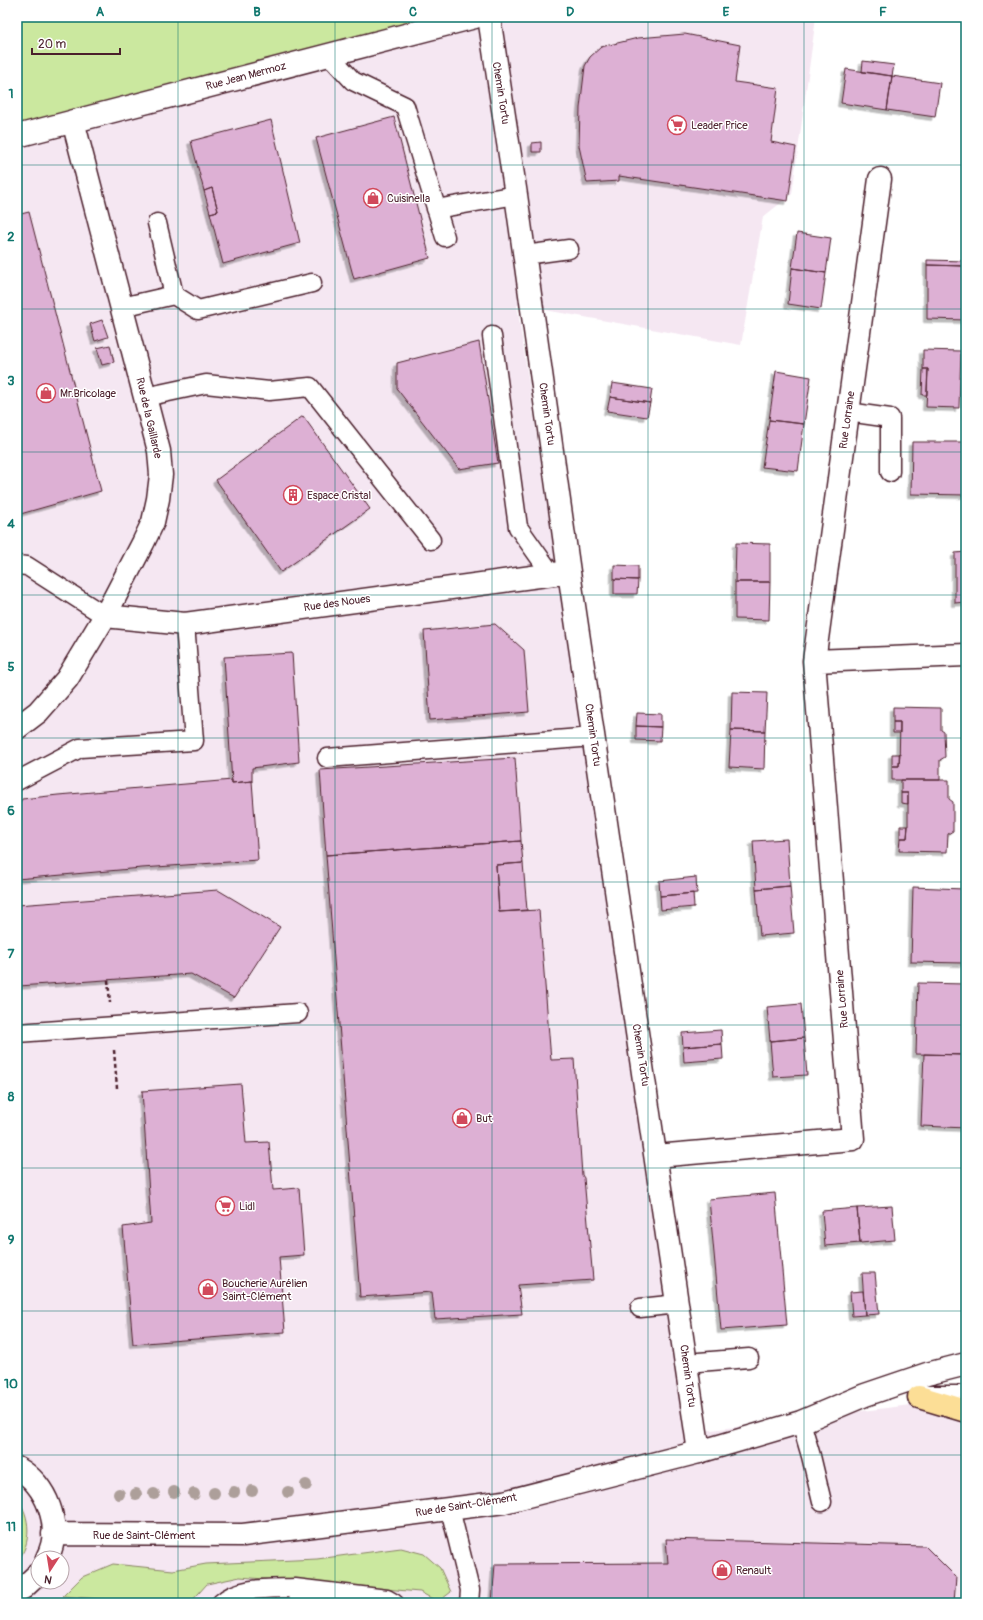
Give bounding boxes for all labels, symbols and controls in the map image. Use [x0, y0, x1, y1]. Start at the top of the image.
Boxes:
text: A [96, 4, 105, 20]
text: B [253, 4, 261, 20]
text: C [409, 4, 417, 20]
text: D [566, 4, 574, 20]
text: E [723, 4, 730, 20]
text: F [879, 4, 887, 20]
scale bar [32, 30, 120, 56]
text: 20 m [38, 37, 67, 52]
street label: Rue Jean Mermoz [204, 59, 288, 93]
street label: Chemin Tortu [490, 61, 512, 125]
text: 1 [8, 86, 14, 102]
supermarket icon: Leader Price [666, 114, 688, 136]
place label: Leader Price [691, 119, 748, 132]
shop icon: Cuisinella [362, 187, 384, 209]
place label: Cuisinella [387, 192, 430, 205]
text: 2 [7, 229, 15, 245]
text: 3 [7, 373, 15, 389]
street label: Rue de la Gaillarde [133, 376, 165, 460]
shop icon: Mr.Bricolage [35, 382, 57, 404]
street label: Chemin Tortu [536, 382, 558, 446]
place label: Mr.Bricolage [60, 387, 116, 400]
street label: Rue Lorraine [837, 390, 858, 450]
building icon: Espace Cristal [282, 484, 304, 506]
place label: Espace Cristal [307, 489, 371, 502]
text: 4 [7, 516, 15, 532]
street label: Rue des Noues [303, 592, 371, 614]
text: 5 [7, 659, 15, 675]
street label: Chemin Tortu [582, 703, 604, 767]
text: 6 [7, 803, 15, 819]
text: 7 [8, 946, 15, 962]
street label: Rue Lorraine [833, 969, 851, 1029]
street label: Chemin Tortu [630, 1023, 652, 1087]
text: 8 [8, 1089, 15, 1105]
shop icon: But [451, 1107, 473, 1129]
place label: But [476, 1112, 493, 1125]
supermarket icon: Lidl [214, 1195, 236, 1217]
place label: Lidl [239, 1200, 255, 1213]
text: 9 [8, 1232, 15, 1248]
place label: Boucherie Aurélien Saint-Clément [222, 1277, 308, 1303]
shop icon: Boucherie Aurélien Saint-Clément [197, 1278, 219, 1300]
street label: Chemin Tortu [677, 1344, 699, 1408]
text: 10 [4, 1376, 18, 1392]
street label: Rue de Saint-Clément [414, 1490, 518, 1519]
text: 11 [6, 1519, 16, 1535]
street label: Rue de Saint-Clément [93, 1529, 196, 1542]
north arrow [30, 1550, 70, 1590]
shop icon: Renault [711, 1559, 733, 1581]
place label: Renault [736, 1564, 772, 1577]
text: N [42, 1572, 53, 1586]

